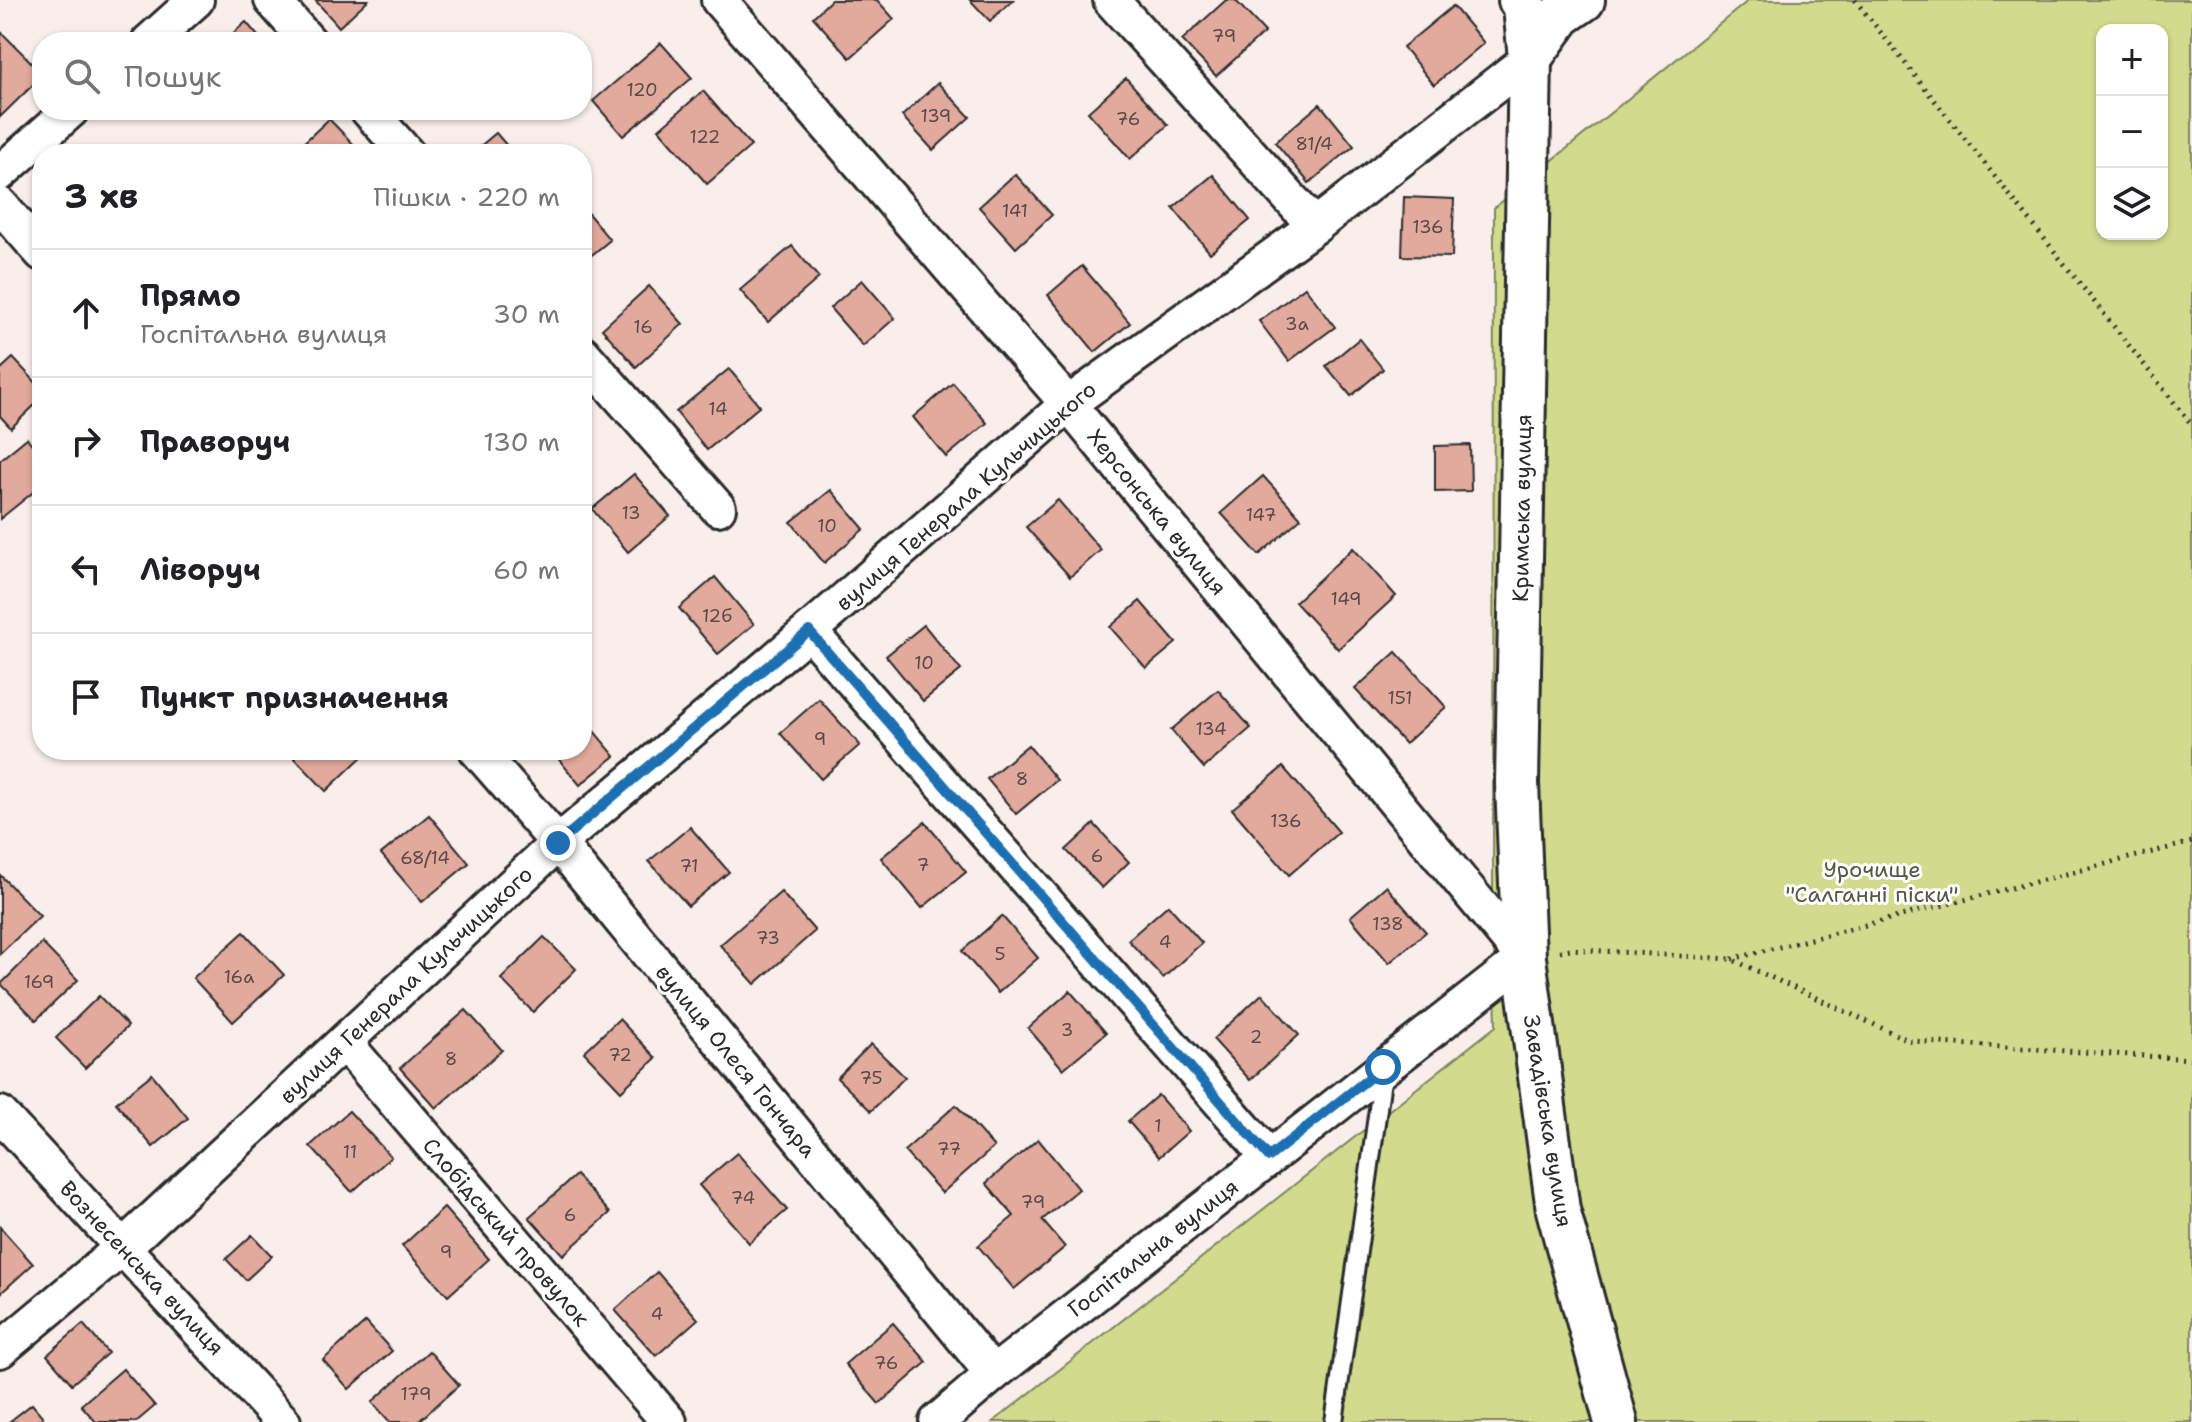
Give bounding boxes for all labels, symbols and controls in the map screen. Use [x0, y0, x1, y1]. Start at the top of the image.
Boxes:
house number: 79 [1212, 24, 1236, 48]
map controls [2096, 24, 2168, 240]
button: + [2096, 24, 2168, 96]
search box [32, 32, 592, 120]
icon: search [60, 54, 104, 98]
text: Пошук [124, 56, 221, 97]
house number: 120 [626, 78, 658, 102]
button: − [2096, 96, 2168, 168]
house number: 139 [921, 104, 951, 128]
house number: 76 [1116, 107, 1140, 131]
house number: 122 [690, 125, 720, 149]
house number: 81/4 [1295, 132, 1333, 156]
button: layers [2096, 168, 2168, 240]
text: 3 хв [64, 173, 138, 219]
text: Пішки · 220 m [374, 179, 560, 214]
house number: 141 [1002, 199, 1028, 223]
house number: 136 [1412, 215, 1444, 239]
text: Прямо [140, 275, 241, 316]
icon: ahead [64, 291, 108, 335]
text: 30 m [493, 296, 560, 331]
house number: 3а [1285, 312, 1309, 336]
house number: 16 [633, 315, 653, 339]
text: Госпітальна вулиця [140, 316, 387, 351]
street label: вулиця Генерала Кульчицького [830, 375, 1102, 617]
house number: 14 [708, 397, 728, 421]
street label: Кримська вулиця [1506, 414, 1538, 602]
icon: right [64, 419, 108, 463]
text: Праворуч [140, 421, 290, 462]
street label: Херсонська вулиця [1081, 423, 1233, 601]
text: 130 m [483, 424, 560, 459]
house number: 13 [621, 501, 641, 525]
house number: 147 [1246, 503, 1276, 527]
house number: 10 [817, 514, 837, 538]
icon: left [64, 547, 108, 591]
text: Ліворуч [140, 549, 261, 590]
text: 60 m [493, 552, 560, 587]
house number: 149 [1330, 587, 1362, 611]
house number: 12б [702, 604, 732, 628]
house number: 10 [914, 651, 934, 675]
icon: arrive [64, 675, 108, 719]
text: Пункт призначення [140, 677, 449, 718]
house number: 151 [1387, 686, 1413, 710]
house number: 134 [1195, 717, 1227, 741]
house number: 9 [814, 727, 826, 751]
house number: 8 [1016, 767, 1028, 791]
house number: 136 [1270, 809, 1302, 833]
route end [540, 825, 576, 861]
house number: 6 [1091, 844, 1103, 868]
house number: 68/14 [400, 846, 450, 870]
house number: 7 [917, 853, 929, 877]
house number: 71 [679, 854, 699, 878]
park label: Урочище "Салганні піски" [1785, 855, 1959, 909]
street label: вулиця Генерала Кульчицького [273, 860, 539, 1110]
house number: 138 [1372, 912, 1404, 936]
house number: 73 [756, 926, 780, 950]
house number: 4 [1159, 930, 1171, 954]
house number: 5 [994, 942, 1006, 966]
street label: вулиця Олеся Гончара [649, 958, 823, 1164]
house number: 16а [224, 965, 254, 989]
house number: 169 [24, 970, 54, 994]
street label: Завадівська вулиця [1517, 1013, 1579, 1229]
house number: 3 [1061, 1018, 1073, 1042]
house number: 2 [1250, 1025, 1262, 1049]
house number: 72 [608, 1043, 632, 1067]
house number: 8 [445, 1047, 457, 1071]
route start [1365, 1049, 1401, 1085]
house number: 75 [860, 1066, 882, 1090]
house number: 1 [1154, 1114, 1162, 1138]
street label: Слобідський провулок [416, 1132, 596, 1333]
house number: 77 [937, 1137, 961, 1161]
house number: 11 [343, 1140, 357, 1164]
street label: Госпітальна вулиця [1062, 1172, 1244, 1324]
street label: Вознесенська вулиця [53, 1174, 231, 1362]
house number: 74 [731, 1186, 755, 1210]
house number: 79 [1021, 1190, 1045, 1214]
house number: 6 [564, 1203, 576, 1227]
house number: 9 [440, 1240, 452, 1264]
house number: 4 [651, 1302, 663, 1326]
house number: 76 [874, 1351, 898, 1375]
house number: 179 [400, 1382, 432, 1406]

